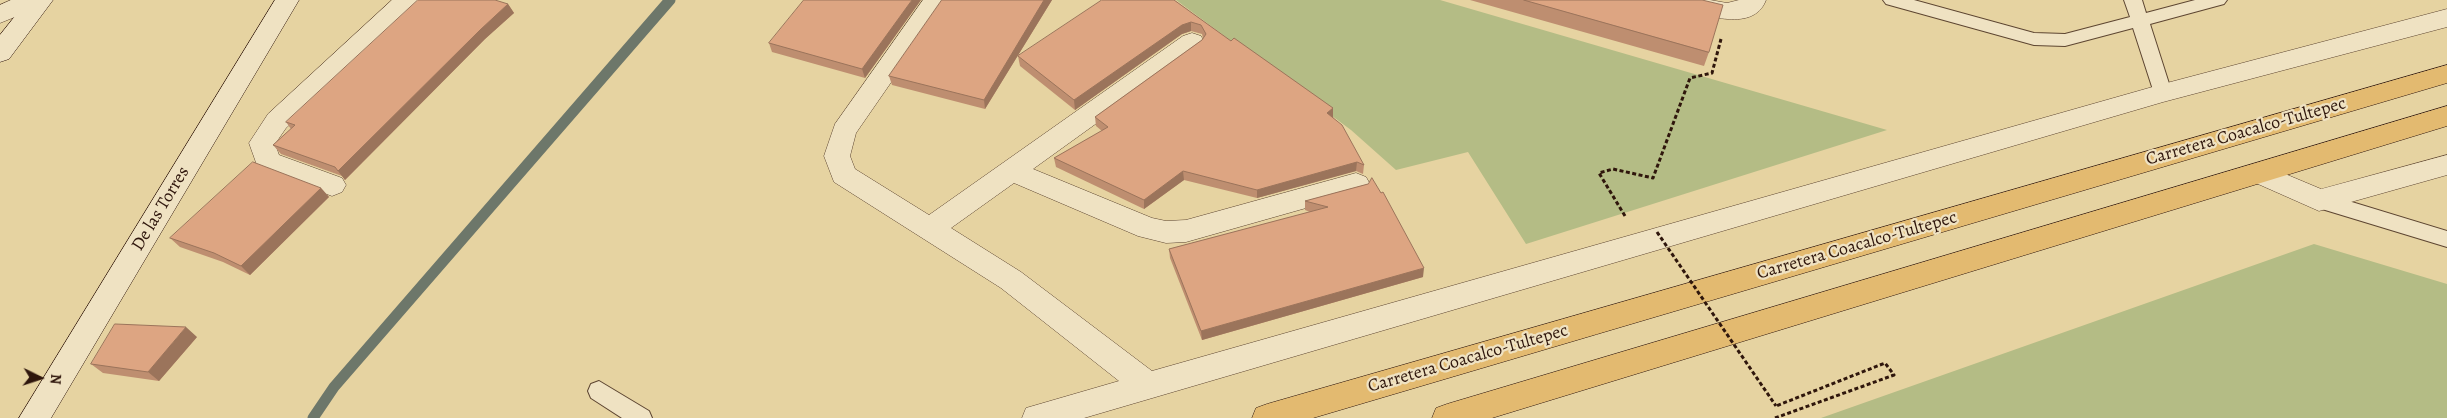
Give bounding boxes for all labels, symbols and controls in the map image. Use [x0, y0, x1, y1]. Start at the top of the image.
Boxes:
street label: Carretera Coacalco-Tultepec [2144, 93, 2348, 171]
street label: De las Torres [127, 163, 195, 255]
street label: Carretera Coacalco-Tultepec [1755, 207, 1959, 285]
street label: Carretera Coacalco-Tultepec [1366, 320, 1570, 398]
north arrow [15, 353, 65, 403]
text: N [46, 373, 65, 385]

